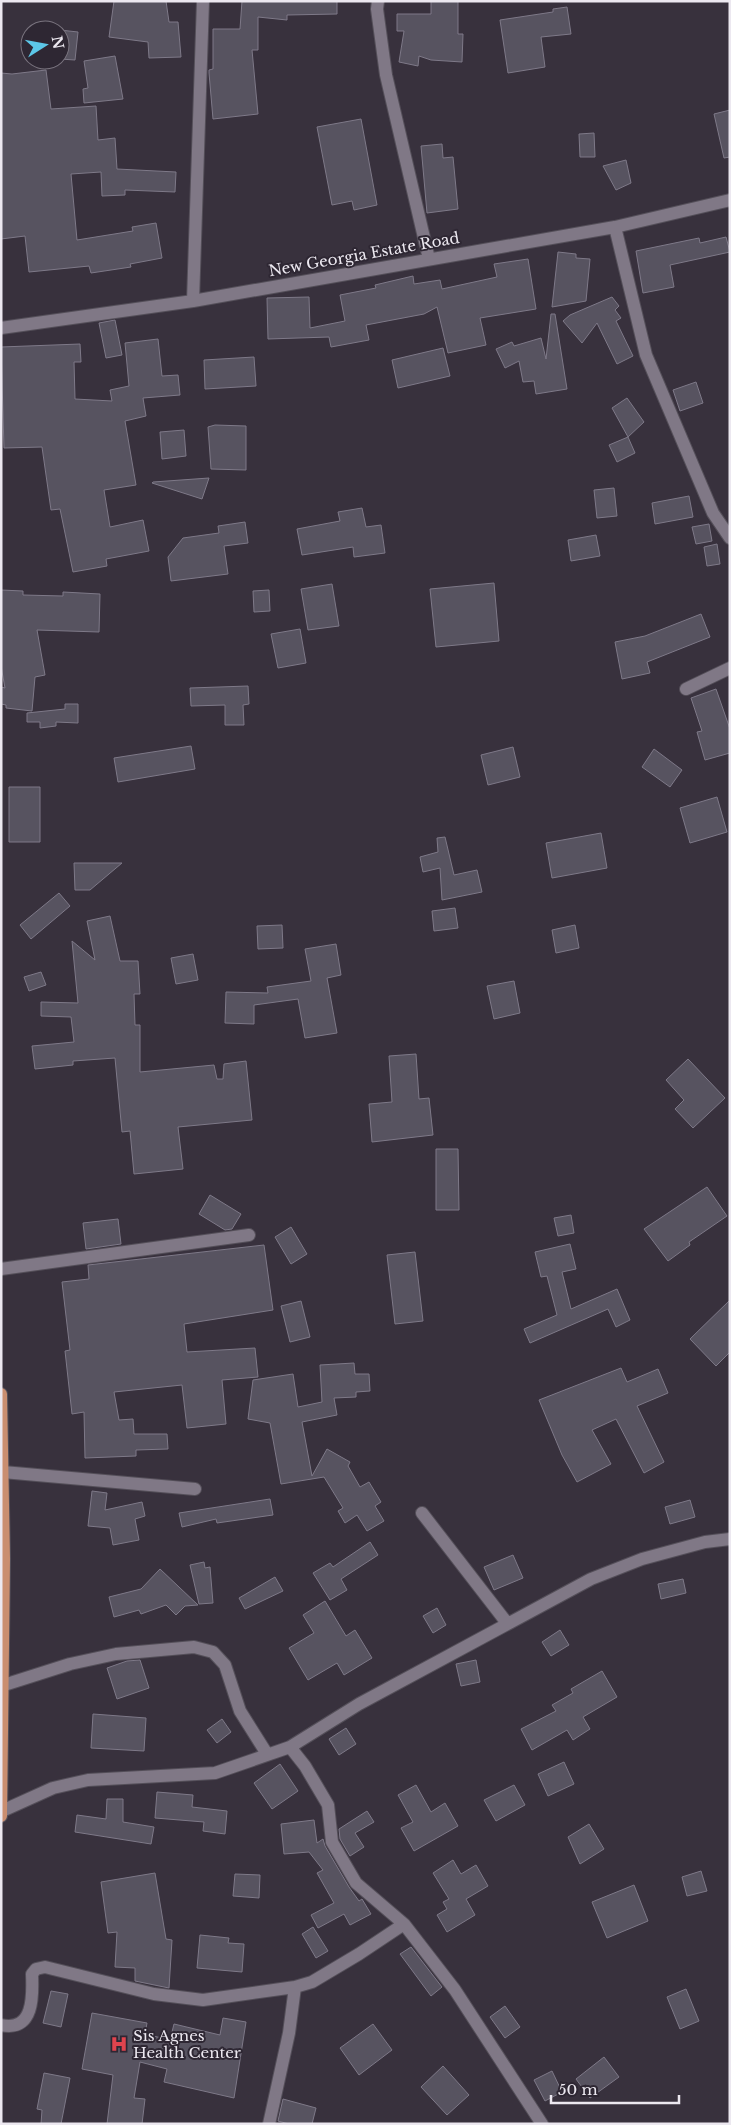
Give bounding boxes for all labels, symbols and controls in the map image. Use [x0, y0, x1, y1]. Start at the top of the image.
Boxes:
north arrow [20, 20, 70, 70]
text: N [48, 34, 68, 51]
street label: New Georgia Estate Road [267, 228, 461, 280]
place label: Sis Agnes Health Center [133, 2026, 242, 2062]
hospital icon: Sis Agnes Health Center [109, 2034, 129, 2054]
scale bar [551, 2072, 678, 2104]
text: 50 m [558, 2080, 598, 2099]

